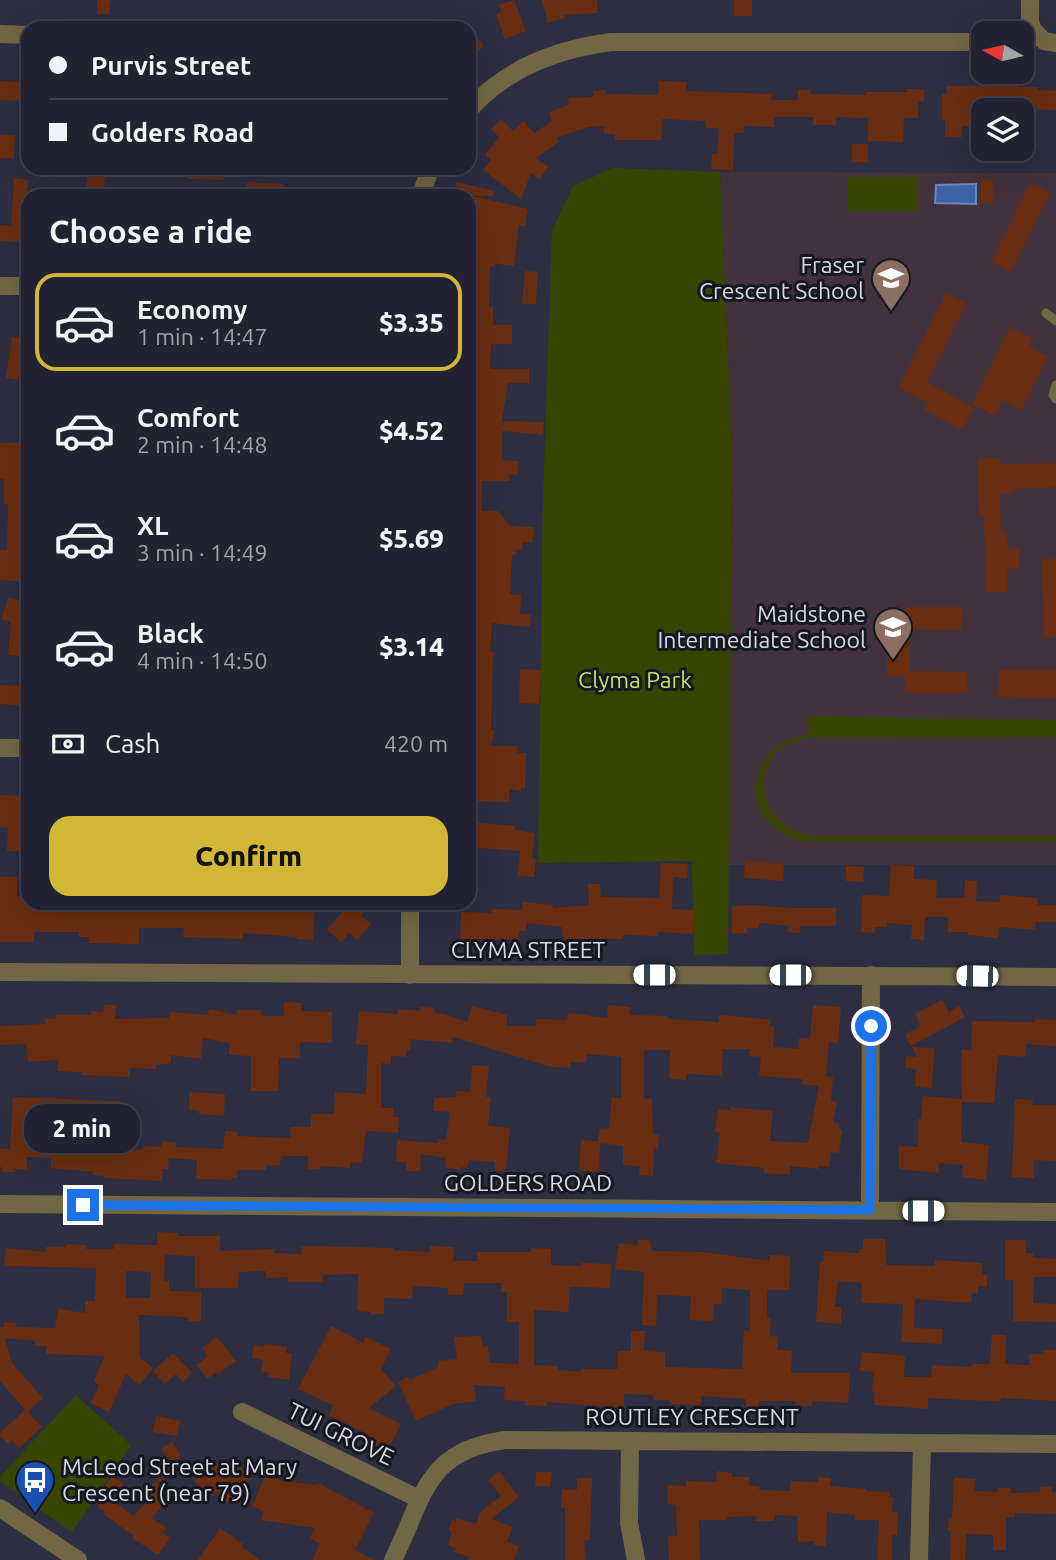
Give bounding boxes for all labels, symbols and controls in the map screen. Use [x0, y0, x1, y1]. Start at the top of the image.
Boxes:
north arrow [971, 21, 1034, 84]
map controls [971, 21, 1034, 161]
text: Purvis Street [91, 51, 251, 80]
button: layers [971, 98, 1034, 161]
text: Golders Road [91, 118, 254, 147]
text: Choose a ride [49, 213, 252, 249]
place label: Fraser Crescent School [699, 252, 864, 303]
school or university icon: Fraser Crescent School [870, 257, 912, 312]
icon: car [53, 291, 116, 354]
text: Economy [137, 295, 247, 324]
text: $3.35 [379, 308, 444, 337]
text: 1 min · 14:47 [137, 324, 268, 349]
icon: car [53, 399, 116, 462]
text: Comfort [137, 403, 240, 432]
text: $4.52 [379, 416, 444, 445]
text: 2 min · 14:48 [137, 432, 268, 457]
icon: car [53, 507, 116, 570]
text: XL [137, 511, 168, 540]
text: $5.69 [379, 524, 444, 553]
text: 3 min · 14:49 [137, 540, 268, 565]
place label: Maidstone Intermediate School [657, 601, 866, 652]
school or university icon: Maidstone Intermediate School [872, 606, 914, 661]
icon: car [53, 615, 116, 678]
text: Black [137, 619, 204, 648]
text: $3.14 [379, 632, 444, 661]
text: 4 min · 14:50 [137, 648, 268, 673]
park label: Clyma Park [578, 667, 692, 692]
icon: cash [49, 725, 87, 763]
text: Cash [105, 729, 160, 758]
text: 420 m [384, 731, 448, 756]
button: Confirm [49, 816, 448, 896]
street label: CLYMA STREET [451, 937, 606, 962]
car [634, 965, 676, 986]
car [770, 965, 812, 986]
car [956, 965, 999, 987]
route start [855, 1010, 887, 1042]
callout: 2 min [25, 1104, 141, 1152]
text: 2 min [53, 1116, 111, 1141]
street label: GOLDERS ROAD [444, 1170, 612, 1195]
route end [67, 1189, 99, 1221]
car [903, 1201, 945, 1222]
street label: TUI GROVE [284, 1397, 398, 1470]
street label: ROUTLEY CRESCENT [585, 1404, 799, 1429]
place label: McLeod Street at Mary Crescent (near 79) [62, 1454, 297, 1506]
bus stop icon: McLeod Street at Mary Crescent (near 79) [14, 1459, 56, 1514]

